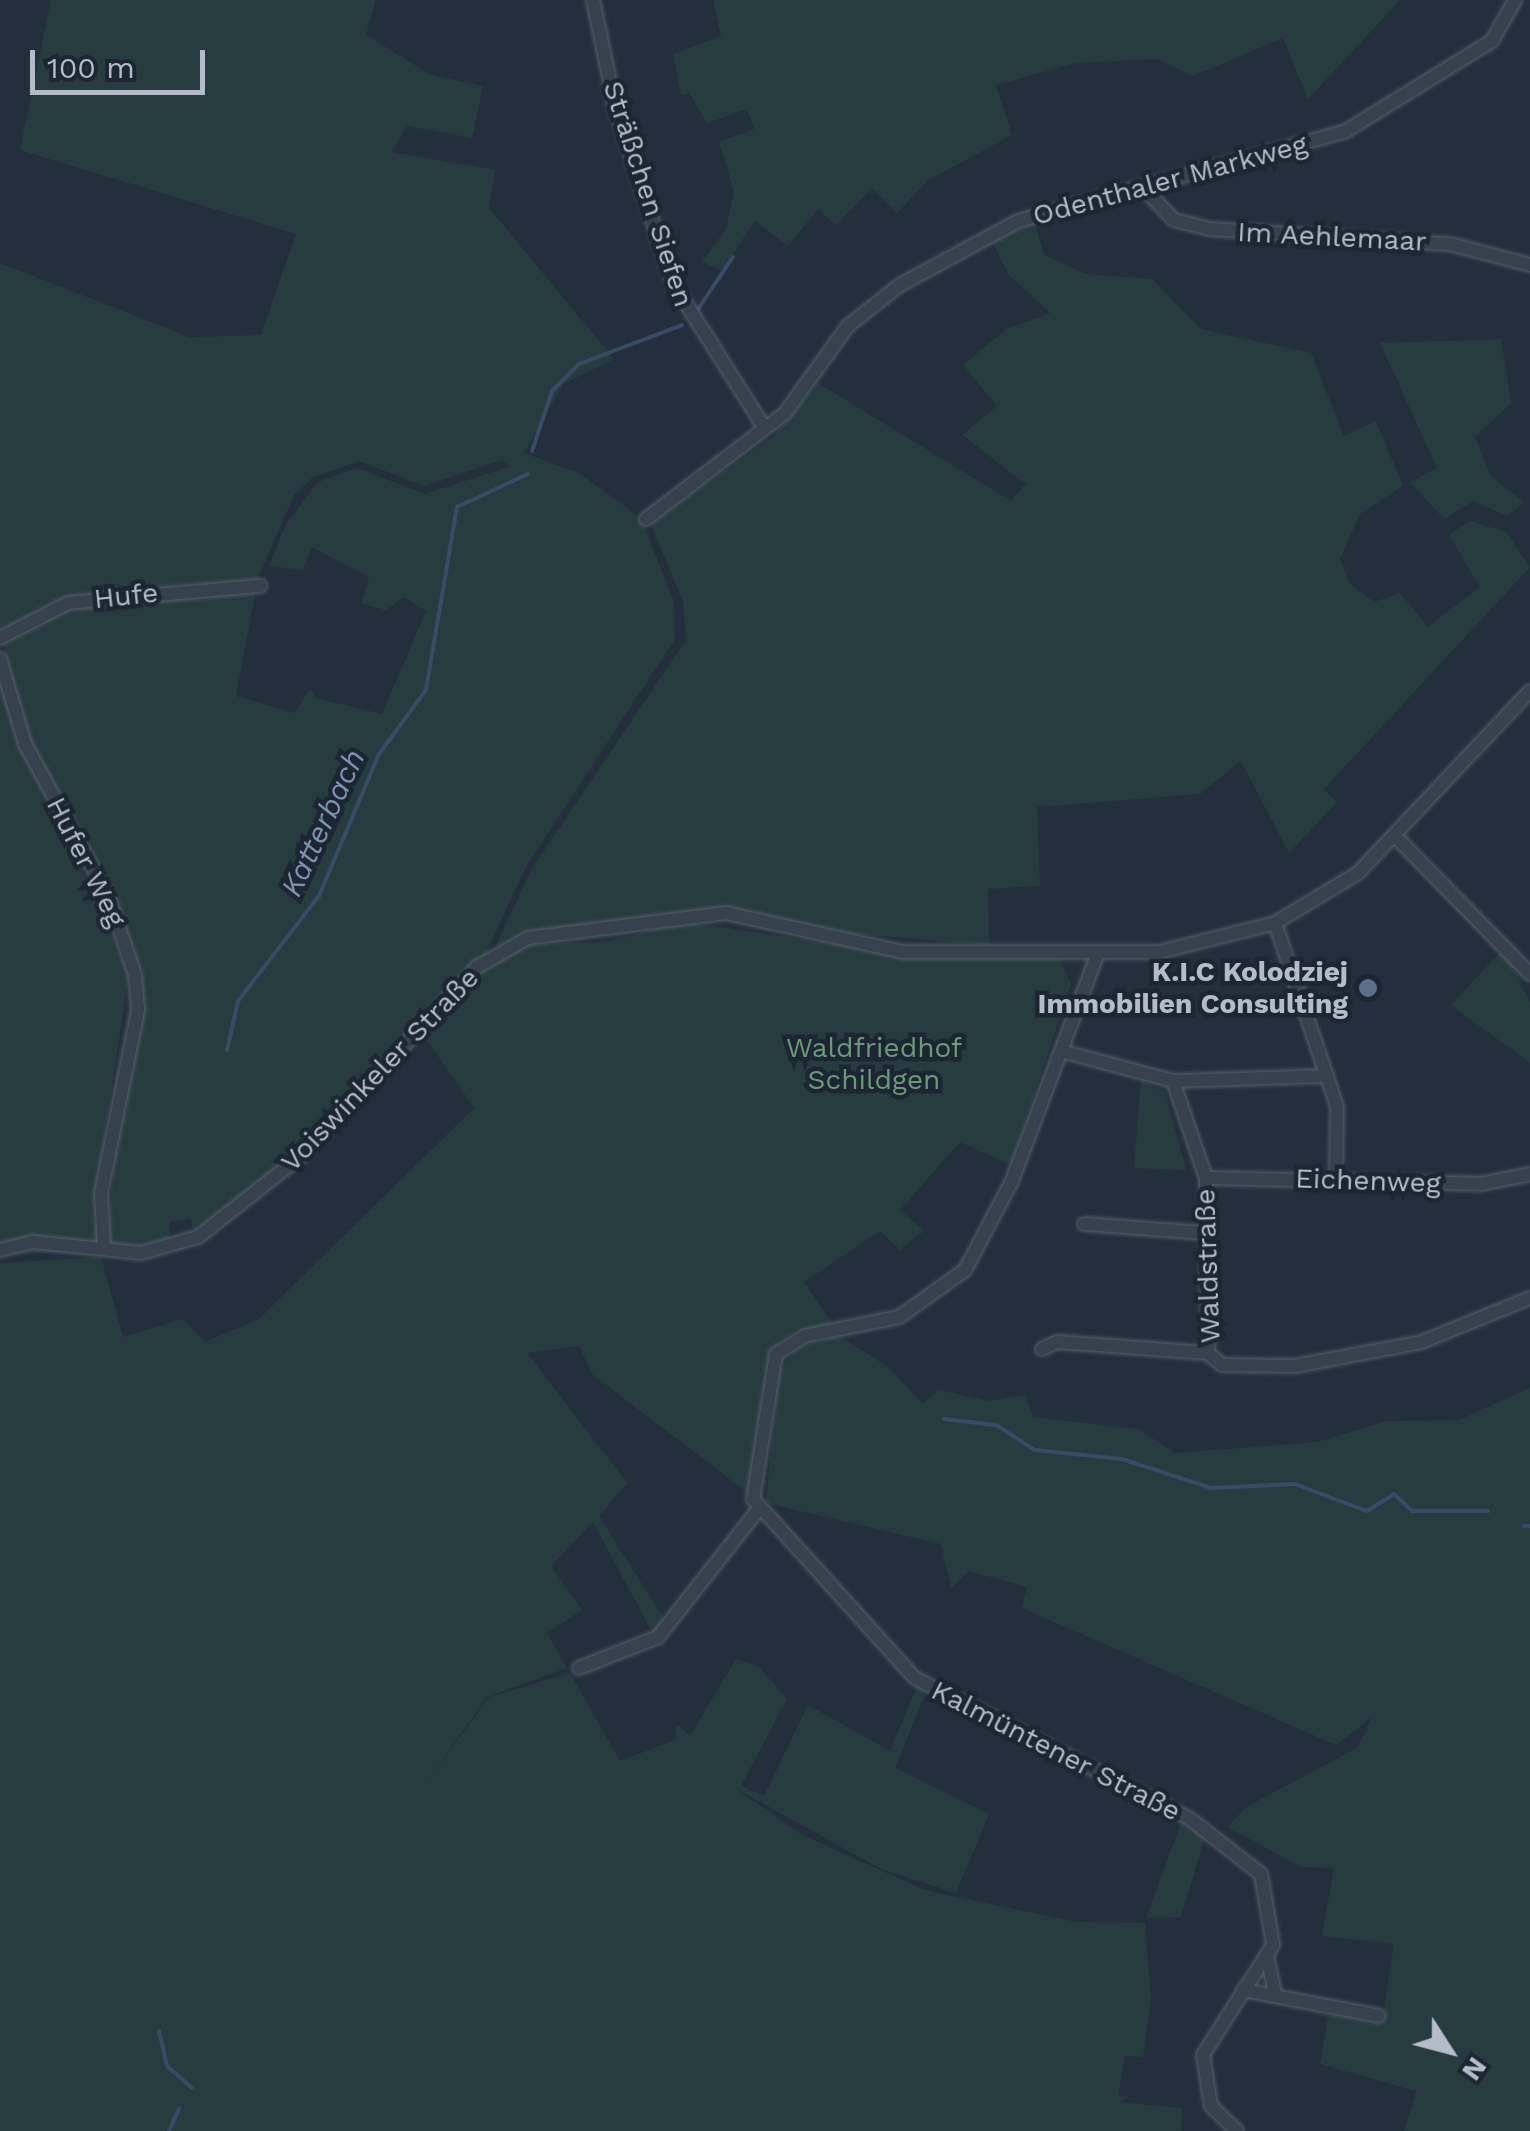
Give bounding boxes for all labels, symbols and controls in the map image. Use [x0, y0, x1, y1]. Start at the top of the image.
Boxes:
scale bar [35, 30, 210, 92]
text: 100 m [47, 50, 135, 85]
street label: Sträßchen Siefen [596, 77, 700, 311]
street label: Odenthaler Markweg [1029, 127, 1311, 233]
street label: Im Aehlemaar [1236, 215, 1428, 259]
street label: Hufe [92, 576, 160, 616]
water label: Katterbach [273, 744, 373, 902]
street label: Hufer Weg [39, 791, 133, 933]
place label: K.I.C Kolodziej Immobilien Consulting [1038, 955, 1348, 1021]
street label: Voiswinkeler Straße [274, 961, 486, 1179]
marker: K.I.C Kolodziej Immobilien Consulting [1357, 977, 1379, 999]
park label: Waldfriedhof Schildgen [786, 1031, 962, 1097]
street label: Eichenweg [1295, 1162, 1441, 1200]
street label: Waldstraße [1189, 1188, 1227, 1344]
street label: Kalmüntener Straße [925, 1673, 1187, 1829]
north arrow [1400, 2001, 1500, 2101]
text: N [1455, 2051, 1494, 2087]

